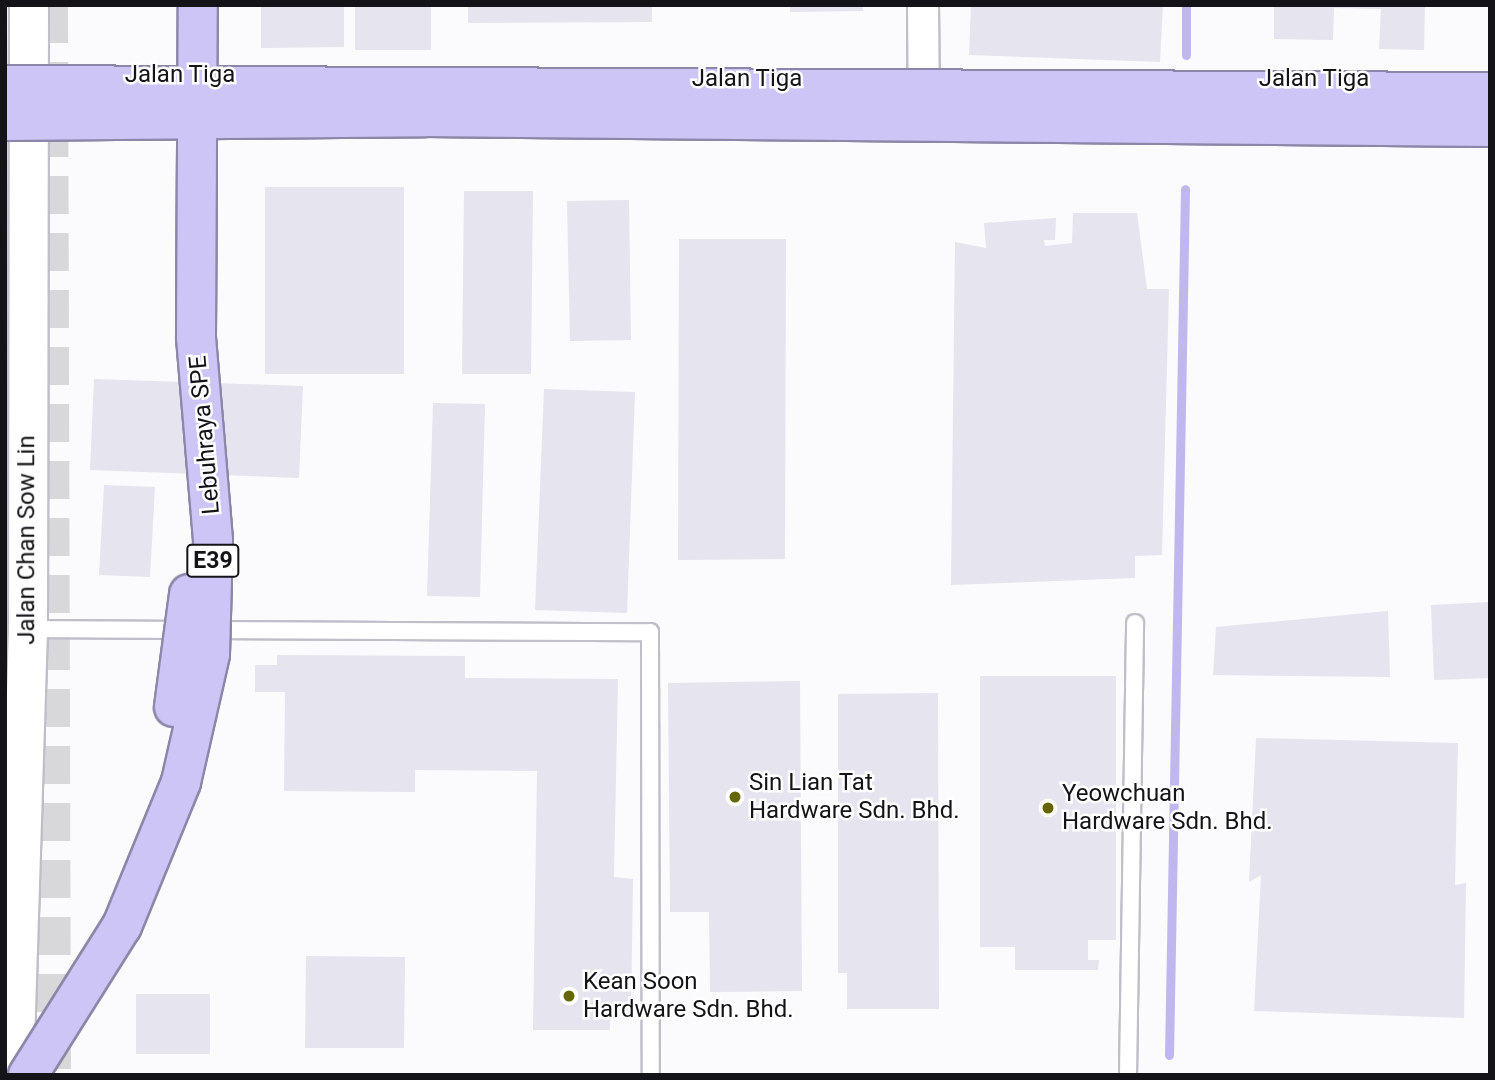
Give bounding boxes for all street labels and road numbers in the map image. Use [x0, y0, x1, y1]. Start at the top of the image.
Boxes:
street label: Jalan Tiga [124, 61, 236, 89]
street label: Jalan Tiga [691, 65, 803, 93]
street label: Jalan Tiga [1258, 65, 1370, 93]
street label: Lebuhraya SPE [184, 354, 226, 516]
street label: Jalan Chan Sow Lin [13, 435, 41, 645]
road number: E39 [185, 541, 241, 580]

